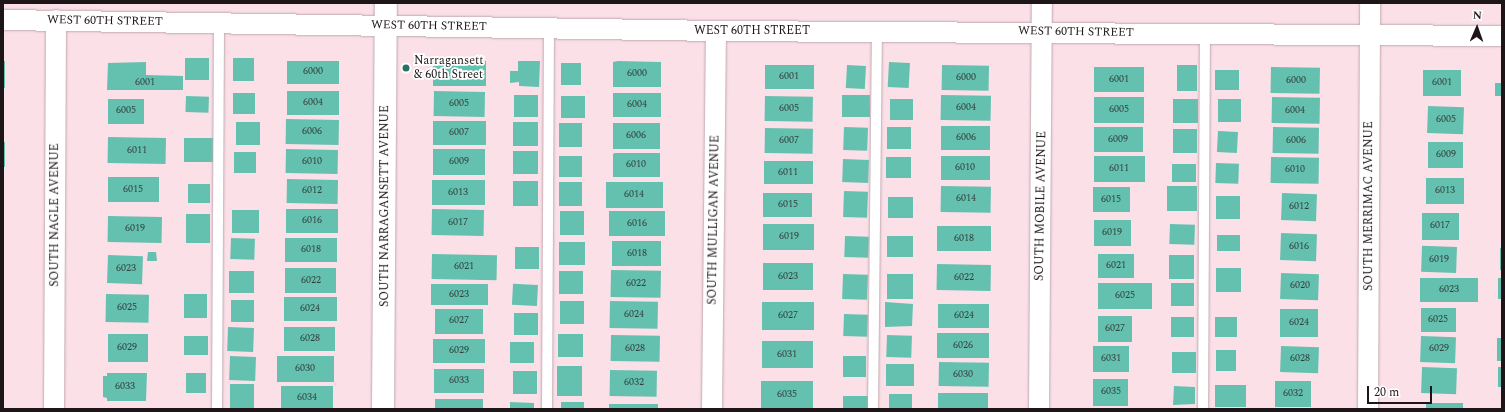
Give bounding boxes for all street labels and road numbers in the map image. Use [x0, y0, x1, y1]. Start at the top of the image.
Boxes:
street label: WEST 60TH STREET [47, 13, 163, 29]
street label: WEST 60TH STREET [371, 18, 487, 34]
street label: WEST 60TH STREET [694, 24, 810, 38]
street label: WEST 60TH STREET [1018, 24, 1134, 40]
street label: SOUTH NARRAGANSETT AVENUE [378, 105, 392, 307]
street label: SOUTH MERRIMAC AVENUE [1362, 121, 1376, 291]
street label: SOUTH MOBILE AVENUE [1032, 131, 1050, 281]
street label: SOUTH MULLIGAN AVENUE [705, 135, 723, 305]
street label: SOUTH NAGLE AVENUE [48, 143, 62, 287]

